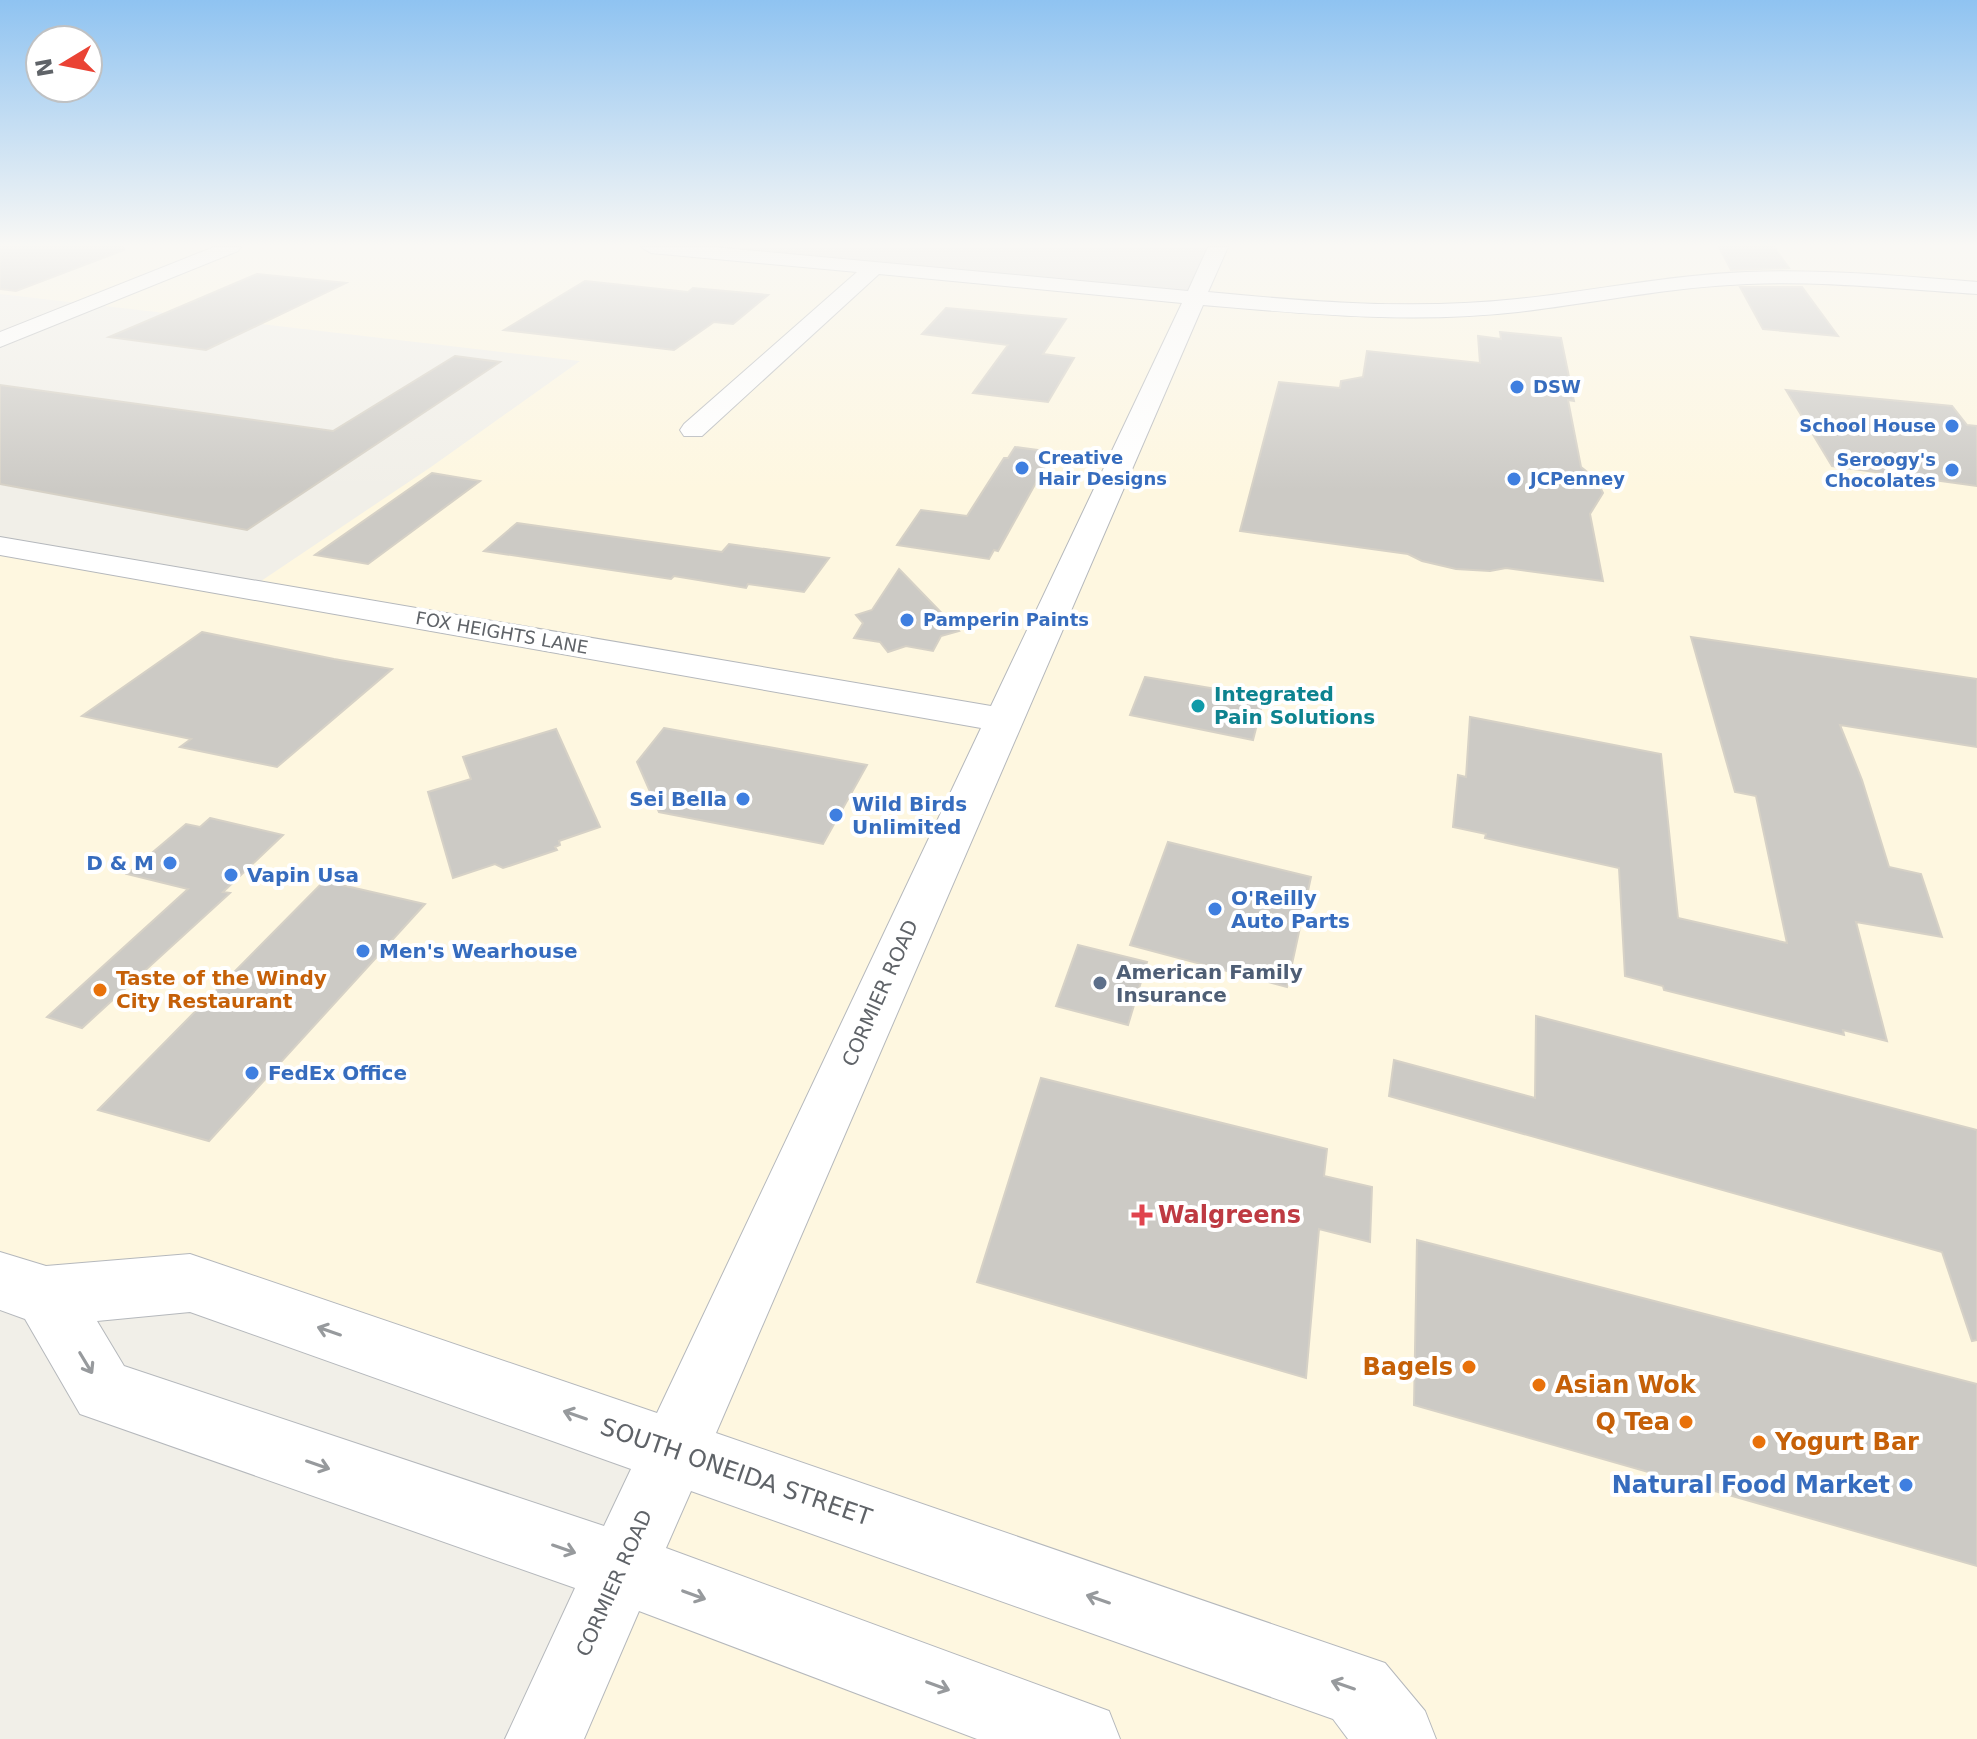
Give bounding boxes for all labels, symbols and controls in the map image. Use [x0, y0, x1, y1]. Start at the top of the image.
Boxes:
north arrow [24, 24, 104, 104]
text: N [31, 56, 59, 79]
place label: DSW [1533, 376, 1581, 397]
marker: DSW [1508, 378, 1526, 396]
place label: School House [1799, 415, 1936, 436]
marker: School House [1943, 417, 1961, 435]
place label: Creative Hair Designs [1038, 447, 1167, 489]
place label: Seroogy's Chocolates [1825, 449, 1936, 491]
marker: Creative Hair Designs [1013, 459, 1031, 477]
marker: Seroogy's Chocolates [1943, 461, 1961, 479]
place label: JCPenney [1528, 468, 1625, 489]
marker: JCPenney [1505, 470, 1523, 488]
street label: FOX HEIGHTS LANE [414, 607, 590, 658]
place label: Pamperin Paints [923, 609, 1089, 630]
marker: Pamperin Paints [898, 611, 916, 629]
place label: Integrated Pain Solutions [1214, 682, 1375, 729]
marker: Integrated Pain Solutions [1189, 697, 1207, 715]
place label: Sei Bella [629, 787, 727, 811]
marker: Sei Bella [734, 790, 752, 808]
place label: Wild Birds Unlimited [852, 792, 967, 839]
marker: Wild Birds Unlimited [827, 806, 845, 824]
place label: D & M [86, 851, 154, 875]
marker: D & M [161, 854, 179, 872]
place label: Vapin Usa [247, 863, 359, 887]
marker: Vapin Usa [222, 866, 240, 884]
place label: O'Reilly Auto Parts [1231, 886, 1350, 933]
marker: O'Reilly Auto Parts [1206, 900, 1224, 918]
street label: CORMIER ROAD [837, 916, 923, 1070]
place label: Men's Wearhouse [379, 939, 578, 963]
marker: Men's Wearhouse [354, 942, 372, 960]
place label: American Family Insurance [1116, 960, 1303, 1007]
place label: Taste of the Windy City Restaurant [116, 966, 327, 1013]
marker: American Family Insurance [1091, 974, 1109, 992]
marker: Taste of the Windy City Restaurant [91, 981, 109, 999]
place label: FedEx Office [268, 1061, 407, 1085]
marker: FedEx Office [243, 1064, 261, 1082]
place label: Walgreens [1158, 1201, 1301, 1229]
marker: Walgreens [1133, 1206, 1151, 1224]
one-way arrow [316, 1322, 341, 1337]
one-way arrow [79, 1351, 95, 1374]
place label: Bagels [1363, 1353, 1453, 1381]
marker: Bagels [1460, 1358, 1478, 1376]
place label: Asian Wok [1555, 1371, 1697, 1399]
marker: Asian Wok [1530, 1376, 1548, 1394]
one-way arrow [562, 1407, 587, 1422]
place label: Q Tea [1596, 1408, 1670, 1436]
street label: SOUTH ONEIDA STREET [597, 1412, 876, 1532]
marker: Q Tea [1677, 1413, 1695, 1431]
place label: Yogurt Bar [1774, 1428, 1919, 1456]
marker: Yogurt Bar [1750, 1433, 1768, 1451]
one-way arrow [305, 1458, 330, 1473]
place label: Natural Food Market [1612, 1471, 1890, 1499]
marker: Natural Food Market [1897, 1476, 1915, 1494]
street label: CORMIER ROAD [571, 1506, 657, 1660]
one-way arrow [551, 1542, 576, 1557]
one-way arrow [681, 1589, 706, 1603]
one-way arrow [1086, 1590, 1111, 1605]
one-way arrow [1331, 1676, 1356, 1691]
one-way arrow [925, 1680, 950, 1694]

